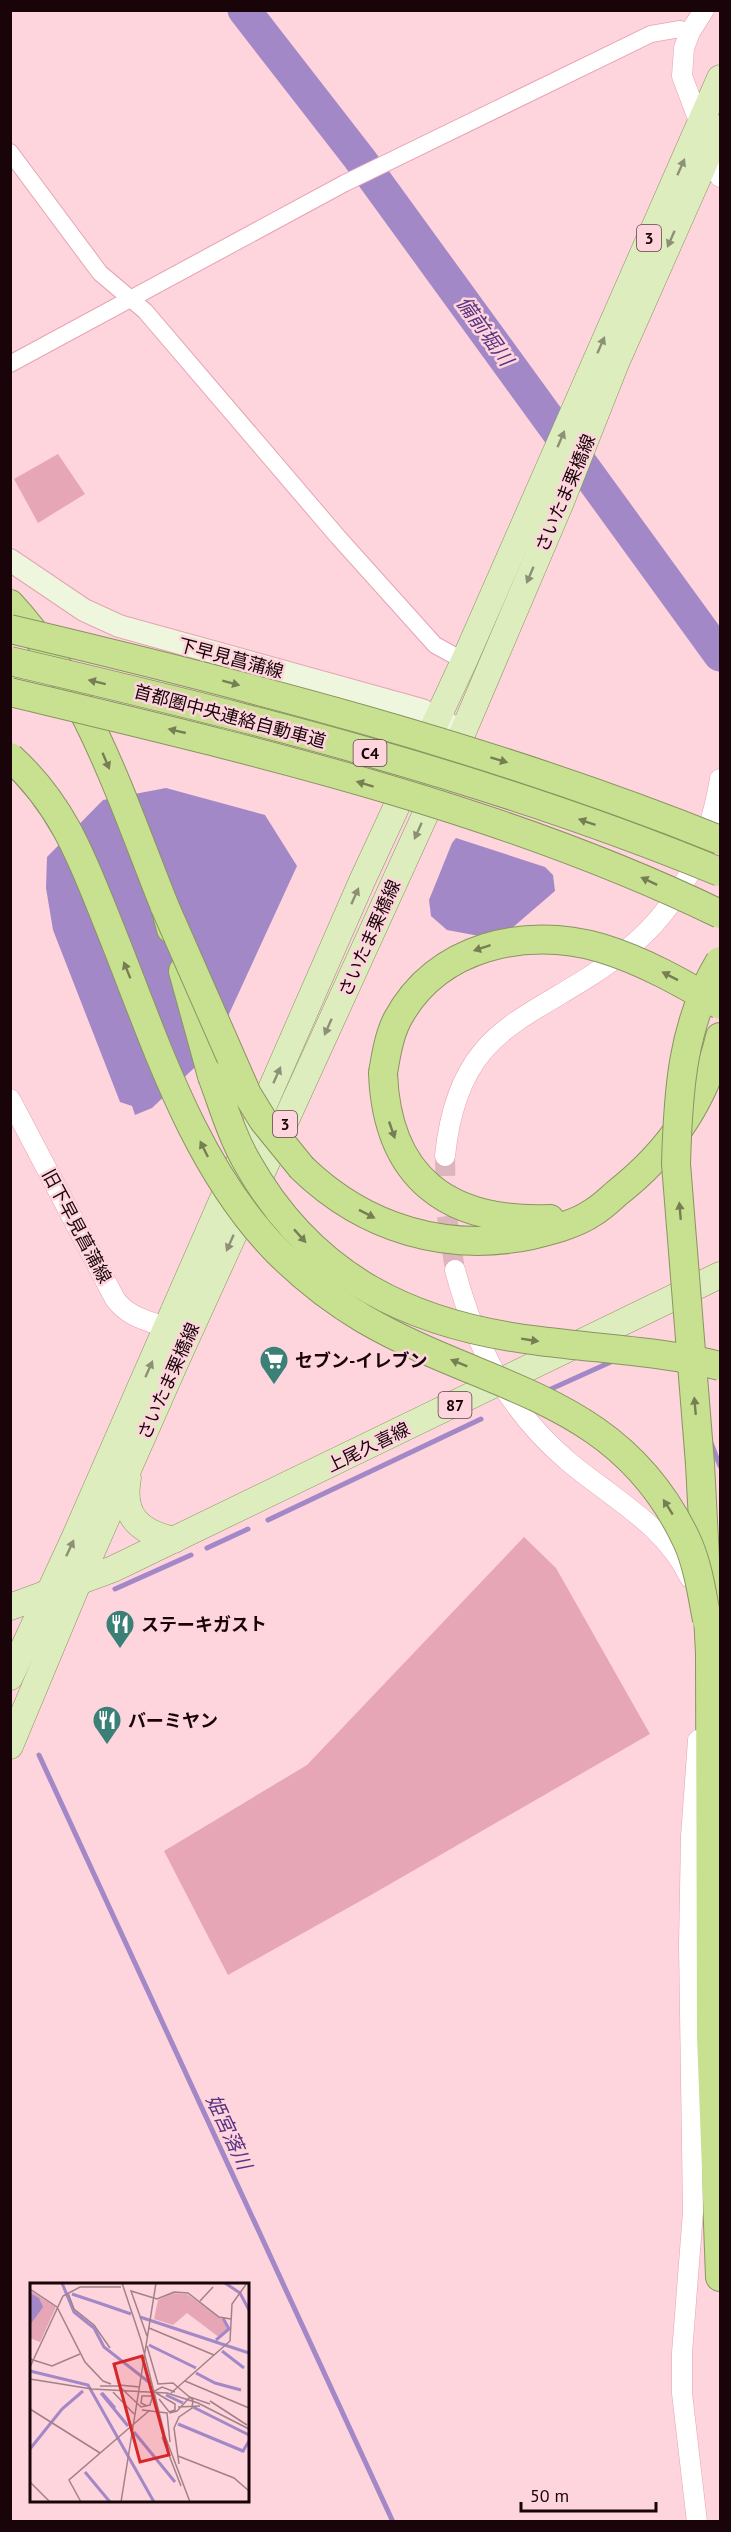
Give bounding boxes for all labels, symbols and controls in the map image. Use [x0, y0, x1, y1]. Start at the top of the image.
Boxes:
one-way arrow [676, 159, 685, 176]
road number: 3 [637, 225, 661, 251]
one-way arrow [666, 230, 676, 248]
water label: 備前堀川 [451, 291, 520, 373]
one-way arrow [597, 337, 606, 354]
one-way arrow [556, 430, 565, 447]
street label: さいたま栗橋線 [530, 431, 600, 555]
one-way arrow [525, 567, 535, 585]
street label: 下早見菖蒲線 [176, 633, 286, 683]
one-way arrow [88, 676, 106, 686]
street label: 首都圏中央連絡自動車道 [131, 679, 329, 753]
one-way arrow [222, 679, 240, 688]
one-way arrow [168, 726, 186, 736]
road number: C4 [354, 740, 386, 766]
one-way arrow [101, 753, 111, 771]
one-way arrow [490, 756, 508, 766]
one-way arrow [356, 779, 374, 788]
one-way arrow [578, 817, 596, 827]
one-way arrow [413, 822, 423, 840]
street label: さいたま栗橋線 [333, 876, 405, 1000]
one-way arrow [640, 876, 657, 885]
one-way arrow [350, 887, 360, 905]
one-way arrow [473, 944, 491, 954]
one-way arrow [122, 961, 131, 979]
one-way arrow [661, 972, 678, 981]
one-way arrow [324, 1019, 333, 1036]
one-way arrow [273, 1066, 282, 1084]
road number: 3 [273, 1111, 297, 1137]
one-way arrow [387, 1121, 397, 1139]
one-way arrow [200, 1140, 210, 1158]
street label: 旧下早見菖蒲線 [37, 1165, 117, 1287]
one-way arrow [675, 1202, 684, 1221]
one-way arrow [358, 1209, 375, 1219]
one-way arrow [293, 1228, 306, 1243]
one-way arrow [225, 1234, 235, 1252]
street label: さいたま栗橋線 [132, 1319, 204, 1443]
one-way arrow [521, 1336, 540, 1345]
supermarket icon: セブン-イレブン [258, 1344, 290, 1386]
place label: セブン-イレブン [295, 1349, 427, 1372]
one-way arrow [450, 1358, 468, 1368]
one-way arrow [144, 1361, 153, 1378]
road number: 87 [438, 1392, 472, 1418]
one-way arrow [690, 1396, 700, 1415]
street label: 上尾久喜線 [323, 1417, 413, 1477]
one-way arrow [662, 1499, 673, 1515]
one-way arrow [65, 1539, 74, 1556]
restaurant icon: ステーキガスト [104, 1608, 136, 1650]
place label: ステーキガスト [141, 1613, 267, 1636]
restaurant icon: バーミヤン [91, 1704, 123, 1746]
place label: バーミヤン [128, 1709, 218, 1732]
water label: 姫宮落川 [200, 2090, 259, 2176]
inset map [30, 2283, 249, 2502]
scale bar [521, 2475, 656, 2513]
text: 50 m [530, 2484, 569, 2507]

